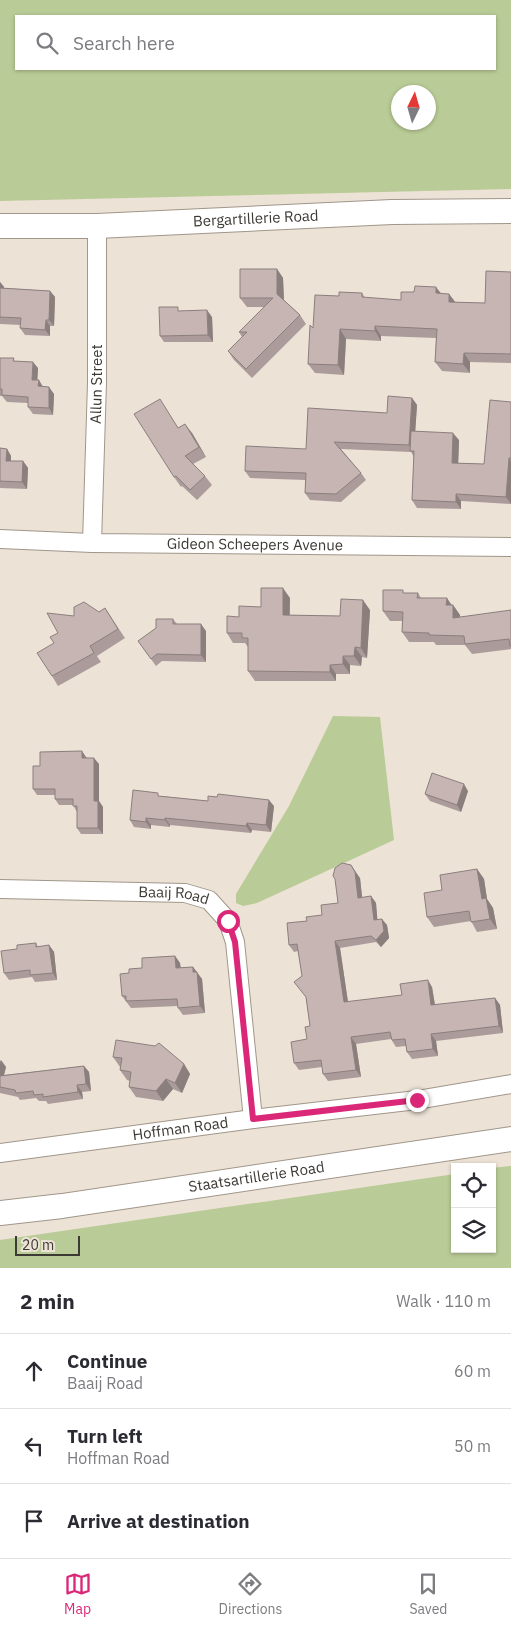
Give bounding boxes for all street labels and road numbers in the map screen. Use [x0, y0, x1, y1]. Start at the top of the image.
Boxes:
street label: Bergartillerie Road [193, 205, 319, 230]
street label: Allun Street [86, 344, 106, 424]
street label: Gideon Scheepers Avenue [167, 534, 343, 554]
street label: Baaij Road [138, 882, 211, 909]
street label: Hoffman Road [131, 1112, 229, 1144]
street label: Staatsartillerie Road [187, 1157, 326, 1196]

